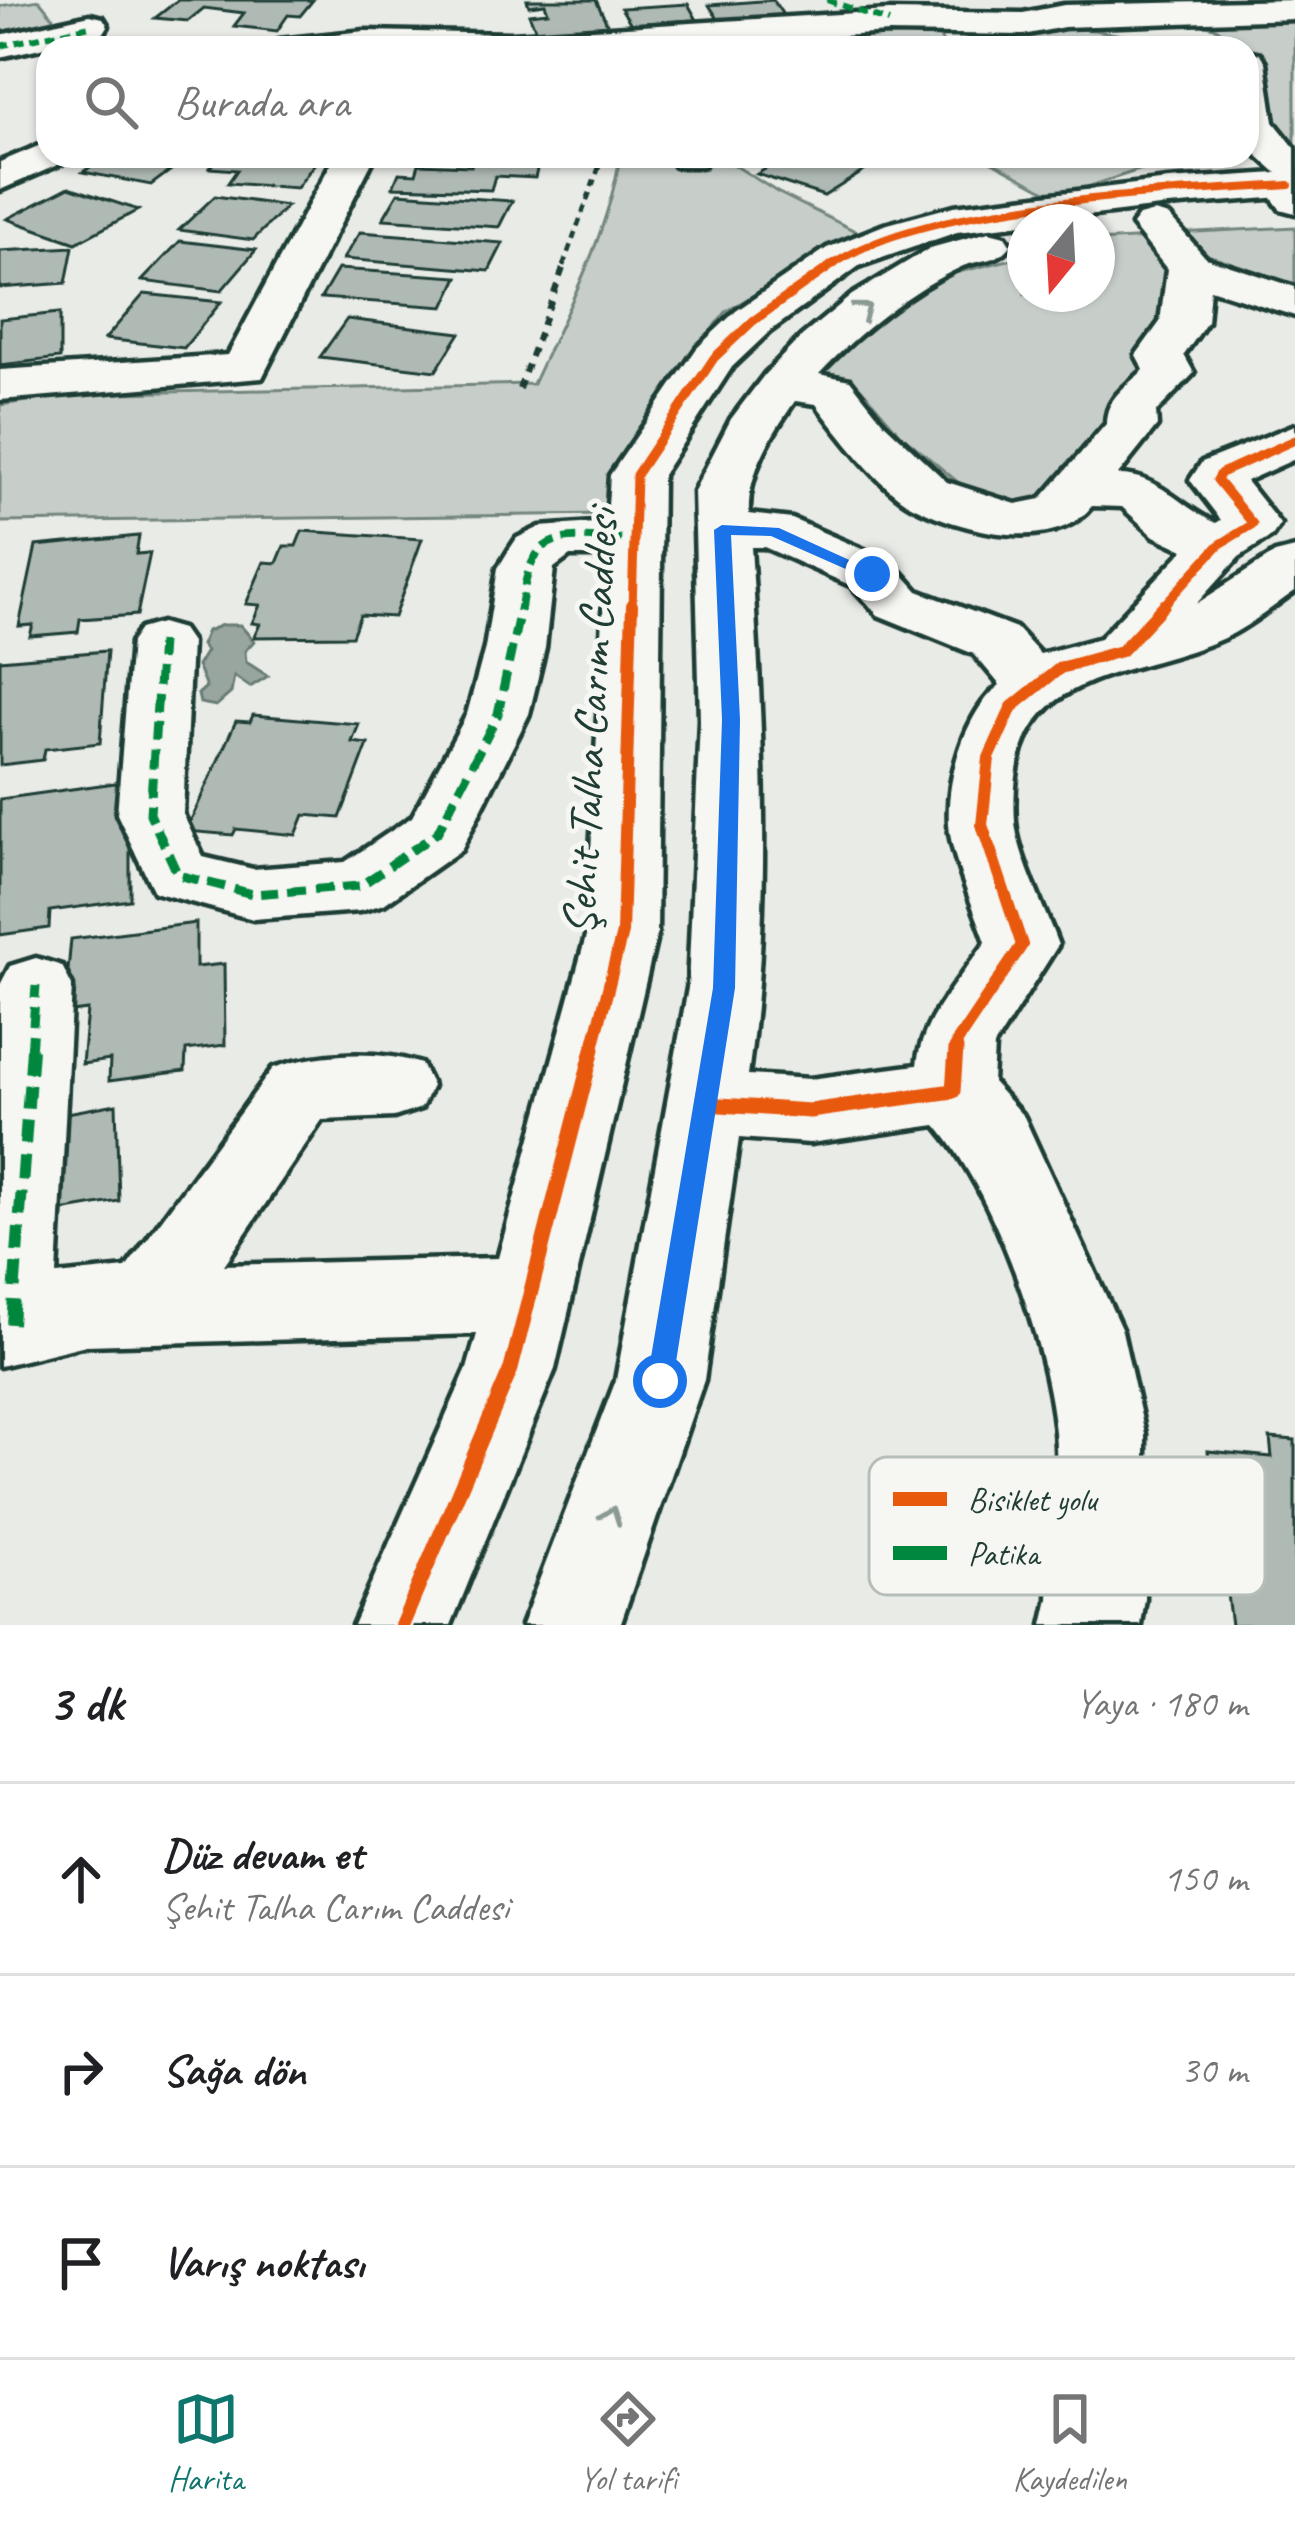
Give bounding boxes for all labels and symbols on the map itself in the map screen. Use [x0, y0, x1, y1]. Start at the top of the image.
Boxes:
north arrow [1007, 204, 1115, 312]
one-way arrow [849, 303, 871, 324]
street label: Şehit Talha Carım Caddesi [549, 501, 631, 937]
route end [845, 547, 899, 601]
route start [633, 1354, 687, 1408]
legend [869, 1457, 1265, 1595]
text: Bisiklet yolu [968, 1479, 1099, 1521]
one-way arrow [597, 1506, 621, 1527]
text: Patika [968, 1533, 1042, 1575]

